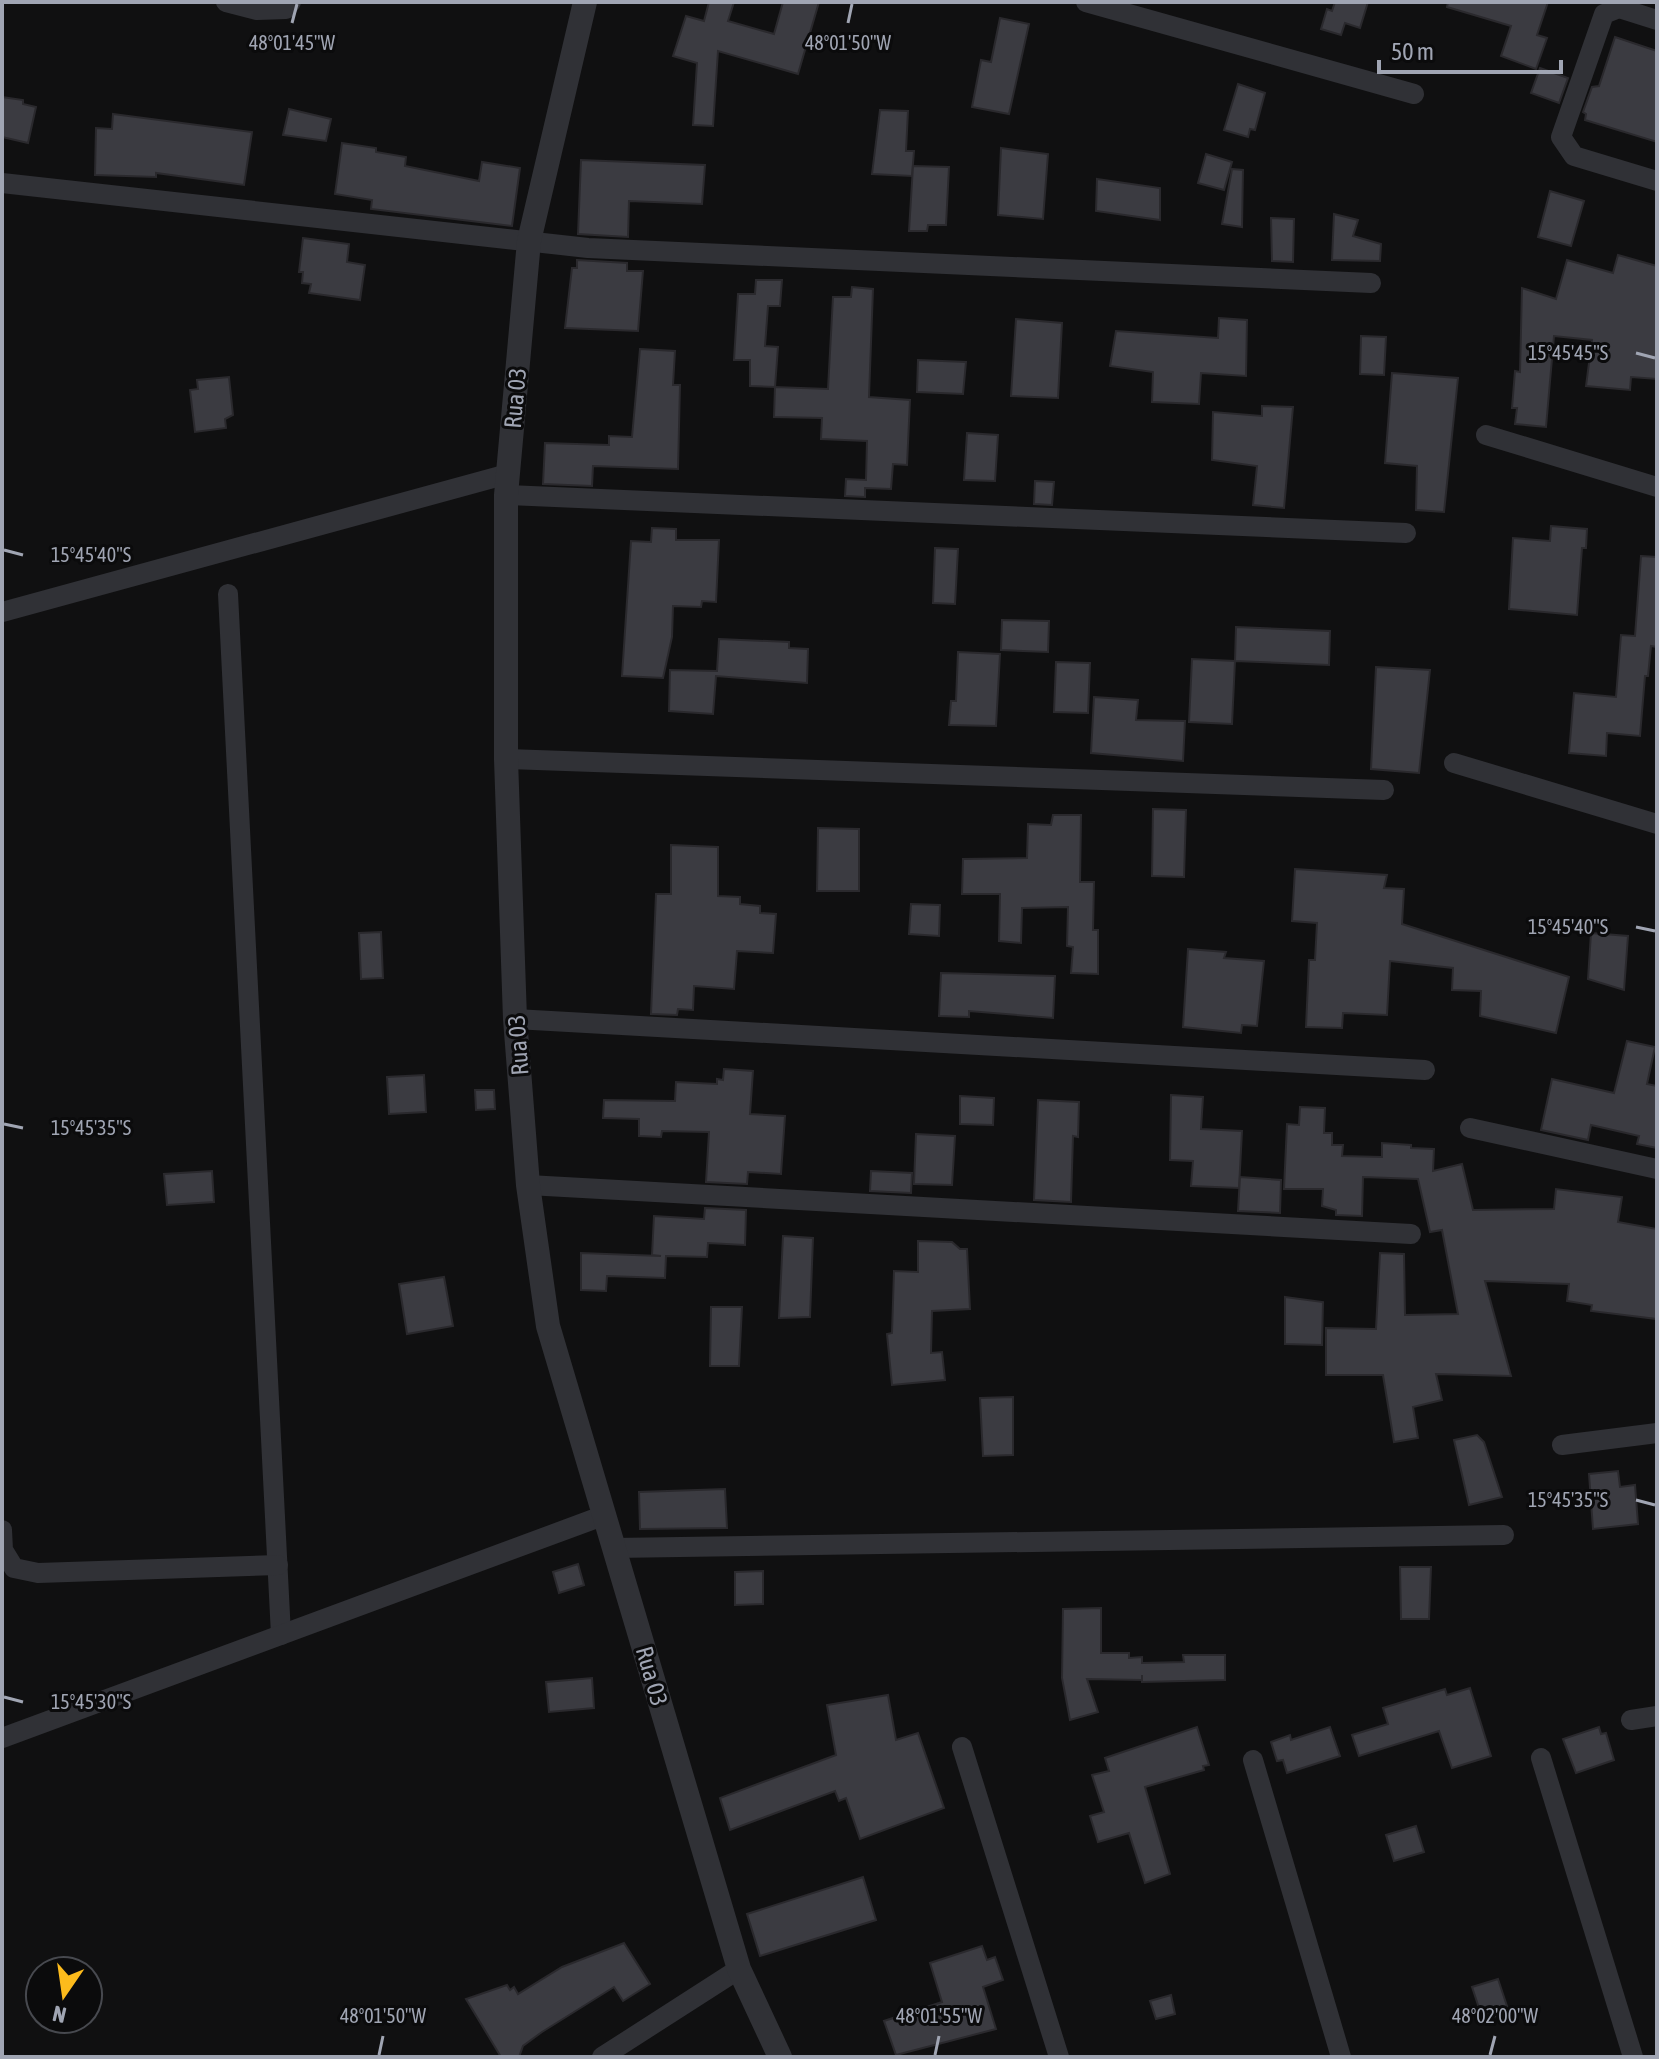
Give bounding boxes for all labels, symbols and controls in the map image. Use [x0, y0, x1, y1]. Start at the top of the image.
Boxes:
scale bar [1379, 24, 1561, 74]
text: 48°01'45"W [249, 31, 336, 54]
text: 48°01'50"W [805, 31, 892, 54]
text: 50 m [1391, 38, 1434, 65]
text: 15°45'45"S [1528, 341, 1608, 364]
street label: Rua 03 [499, 367, 531, 429]
text: 15°45'40"S [51, 543, 131, 566]
text: 15°45'40"S [1528, 915, 1608, 938]
street label: Rua 03 [502, 1014, 534, 1076]
text: 15°45'35"S [51, 1116, 131, 1139]
text: 15°45'35"S [1528, 1488, 1608, 1511]
street label: Rua 03 [631, 1643, 673, 1709]
text: 15°45'30"S [51, 1690, 131, 1713]
north arrow [24, 1955, 104, 2035]
text: N [50, 2000, 69, 2029]
text: 48°01'50"W [340, 2004, 427, 2027]
text: 48°01'55"W [896, 2004, 983, 2027]
text: 48°02'00"W [1452, 2004, 1539, 2027]

